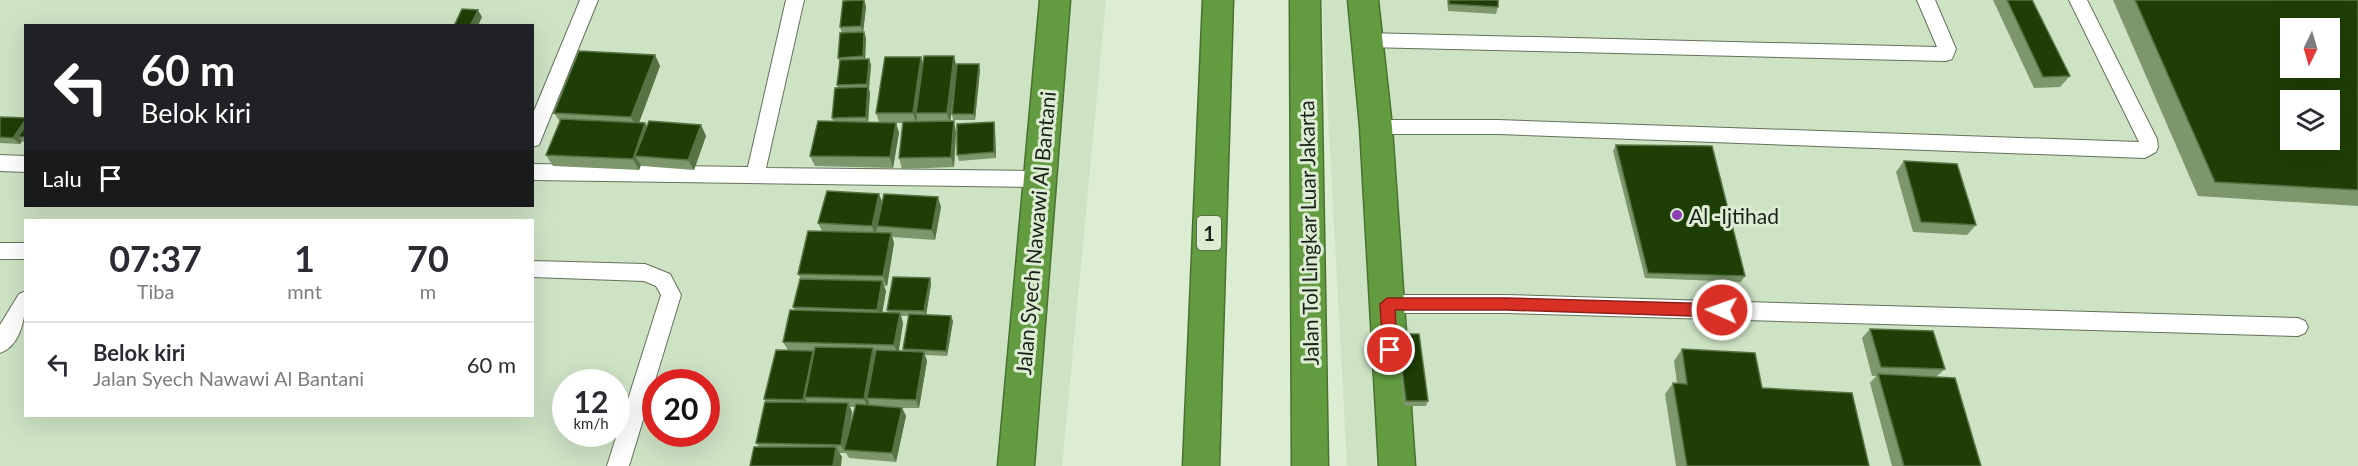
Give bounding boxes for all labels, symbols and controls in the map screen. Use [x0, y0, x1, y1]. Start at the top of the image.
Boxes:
north arrow [2280, 18, 2340, 78]
map controls [2280, 18, 2340, 150]
text: 60 m [141, 45, 235, 95]
icon: left [42, 48, 120, 126]
street label: Jalan Syech Nawawi Al Bantani [1010, 90, 1060, 376]
button: layers [2280, 90, 2340, 150]
text: Belok kiri [141, 96, 251, 129]
street label: Jalan Tol Lingkar Luar Jakarta [1293, 100, 1323, 366]
icon: arrive [94, 162, 127, 195]
text: Lalu [42, 165, 82, 192]
place label: Al -Ijtihad [1689, 203, 1779, 228]
marker: Al -Ijtihad [1670, 208, 1684, 222]
road number: 1 [1197, 216, 1221, 250]
text: 07:37 [109, 236, 202, 280]
text: 1 [294, 236, 315, 280]
text: 70 [407, 236, 449, 280]
position arrow [1690, 278, 1754, 342]
text: Tiba [137, 279, 174, 303]
text: mnt [287, 279, 322, 303]
text: m [420, 279, 436, 303]
pin [1364, 324, 1415, 375]
icon: arrive [1373, 333, 1406, 366]
text: Belok kiri [93, 339, 185, 366]
icon: left [42, 348, 75, 381]
text: 60 m [467, 351, 516, 378]
text: Jalan Syech Nawawi Al Bantani [93, 366, 364, 390]
speed limit sign: 20 [642, 369, 720, 447]
text: 12 [574, 383, 608, 419]
text: km/h [573, 414, 609, 432]

